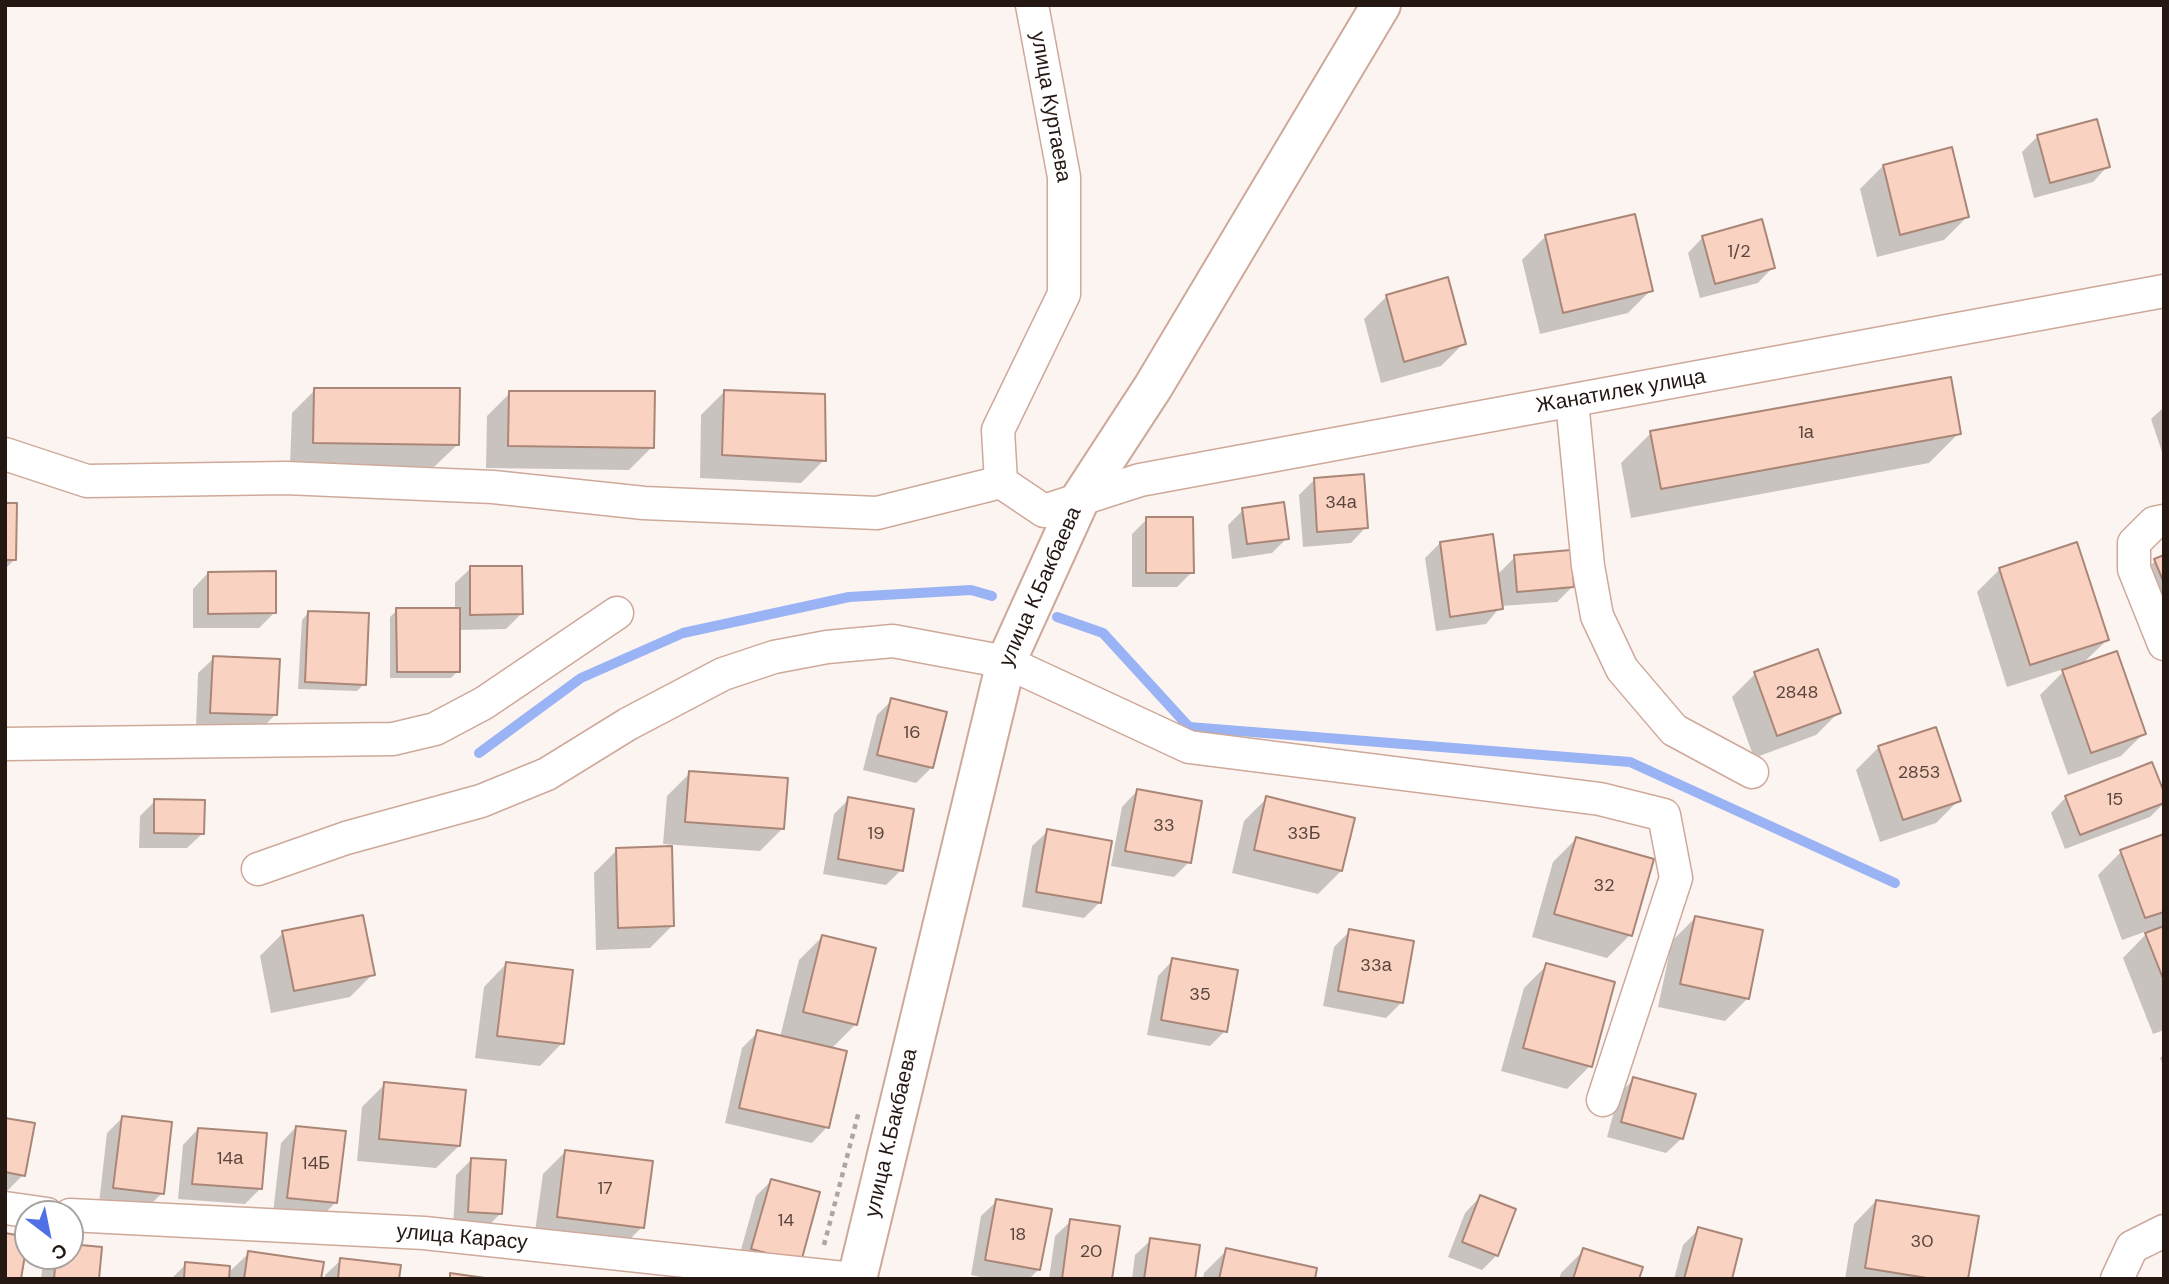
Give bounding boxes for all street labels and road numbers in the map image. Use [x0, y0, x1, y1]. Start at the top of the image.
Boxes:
street label: улица Куртаева [1024, 30, 1076, 184]
street label: Жанатилек улица [1534, 365, 1708, 419]
street label: улица К.Бакбаева [994, 503, 1088, 671]
street label: улица К.Бакбаева [860, 1046, 924, 1220]
street label: улица Карасу [395, 1220, 529, 1256]

